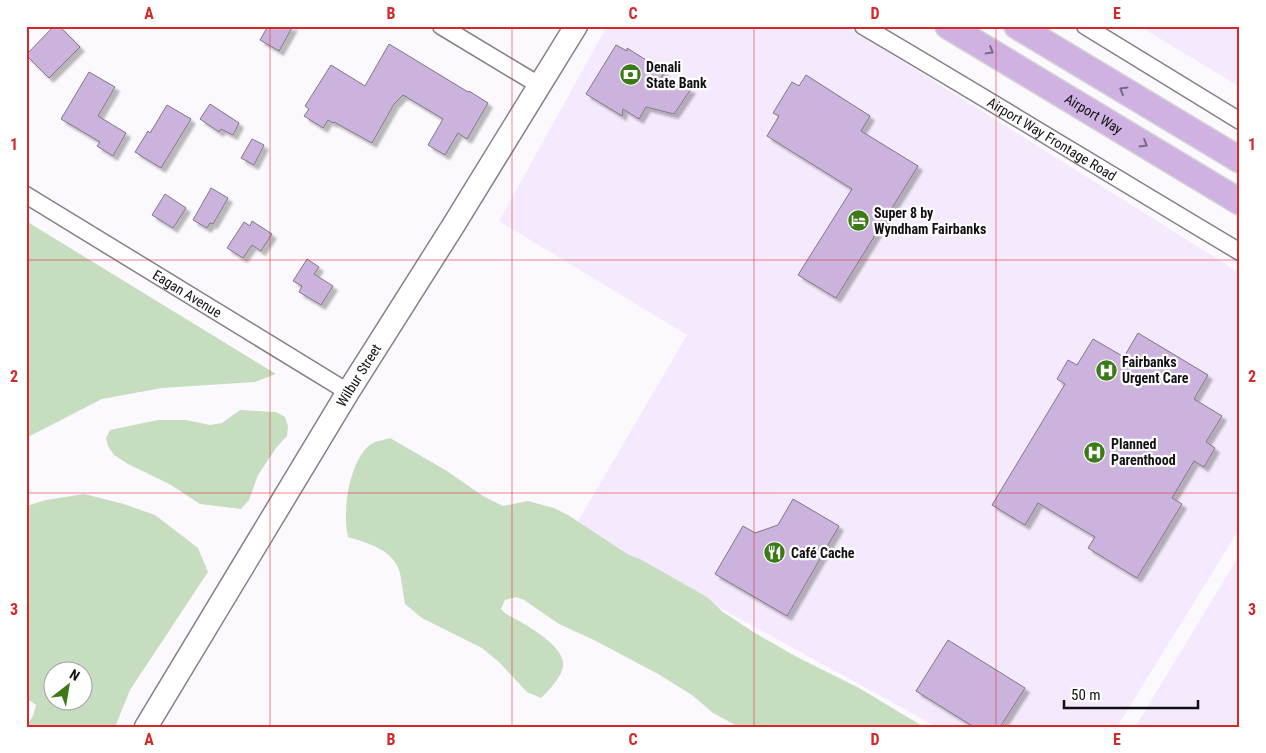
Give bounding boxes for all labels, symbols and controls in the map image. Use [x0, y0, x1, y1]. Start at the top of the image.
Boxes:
text: A [144, 4, 154, 23]
text: B [387, 4, 396, 23]
text: C [628, 4, 638, 23]
text: D [870, 4, 880, 23]
text: E [1113, 4, 1121, 23]
one-way arrow [984, 45, 993, 55]
place label: Denali State Bank [646, 59, 707, 91]
bank icon: Denali State Bank [618, 63, 642, 87]
one-way arrow [1119, 86, 1128, 96]
street label: Airport Way [1062, 90, 1125, 137]
street label: Airport Way Frontage Road [984, 94, 1119, 184]
text: 1 [10, 135, 18, 154]
text: 1 [1248, 135, 1256, 154]
one-way arrow [1138, 138, 1147, 148]
place label: Super 8 by Wyndham Fairbanks [874, 205, 986, 237]
hotel icon: Super 8 by Wyndham Fairbanks [846, 209, 870, 233]
street label: Eagan Avenue [150, 267, 225, 321]
street label: Wilbur Street [333, 341, 384, 410]
place label: Fairbanks Urgent Care [1122, 354, 1189, 386]
hospital icon: Fairbanks Urgent Care [1094, 358, 1118, 382]
text: 2 [10, 367, 18, 386]
text: 2 [1248, 367, 1256, 386]
place label: Planned Parenthood [1111, 436, 1176, 468]
hospital icon: Planned Parenthood [1083, 440, 1107, 464]
restaurant icon: Café Cache [763, 541, 787, 565]
place label: Café Cache [791, 545, 855, 561]
text: 3 [10, 600, 18, 619]
text: 3 [1248, 600, 1256, 619]
north arrow [42, 660, 92, 710]
text: N [67, 666, 82, 684]
scale bar [1064, 678, 1197, 710]
text: 50 m [1071, 686, 1101, 704]
text: A [144, 730, 154, 749]
text: B [387, 730, 396, 749]
text: C [628, 730, 638, 749]
text: D [870, 730, 880, 749]
text: E [1113, 730, 1121, 749]

